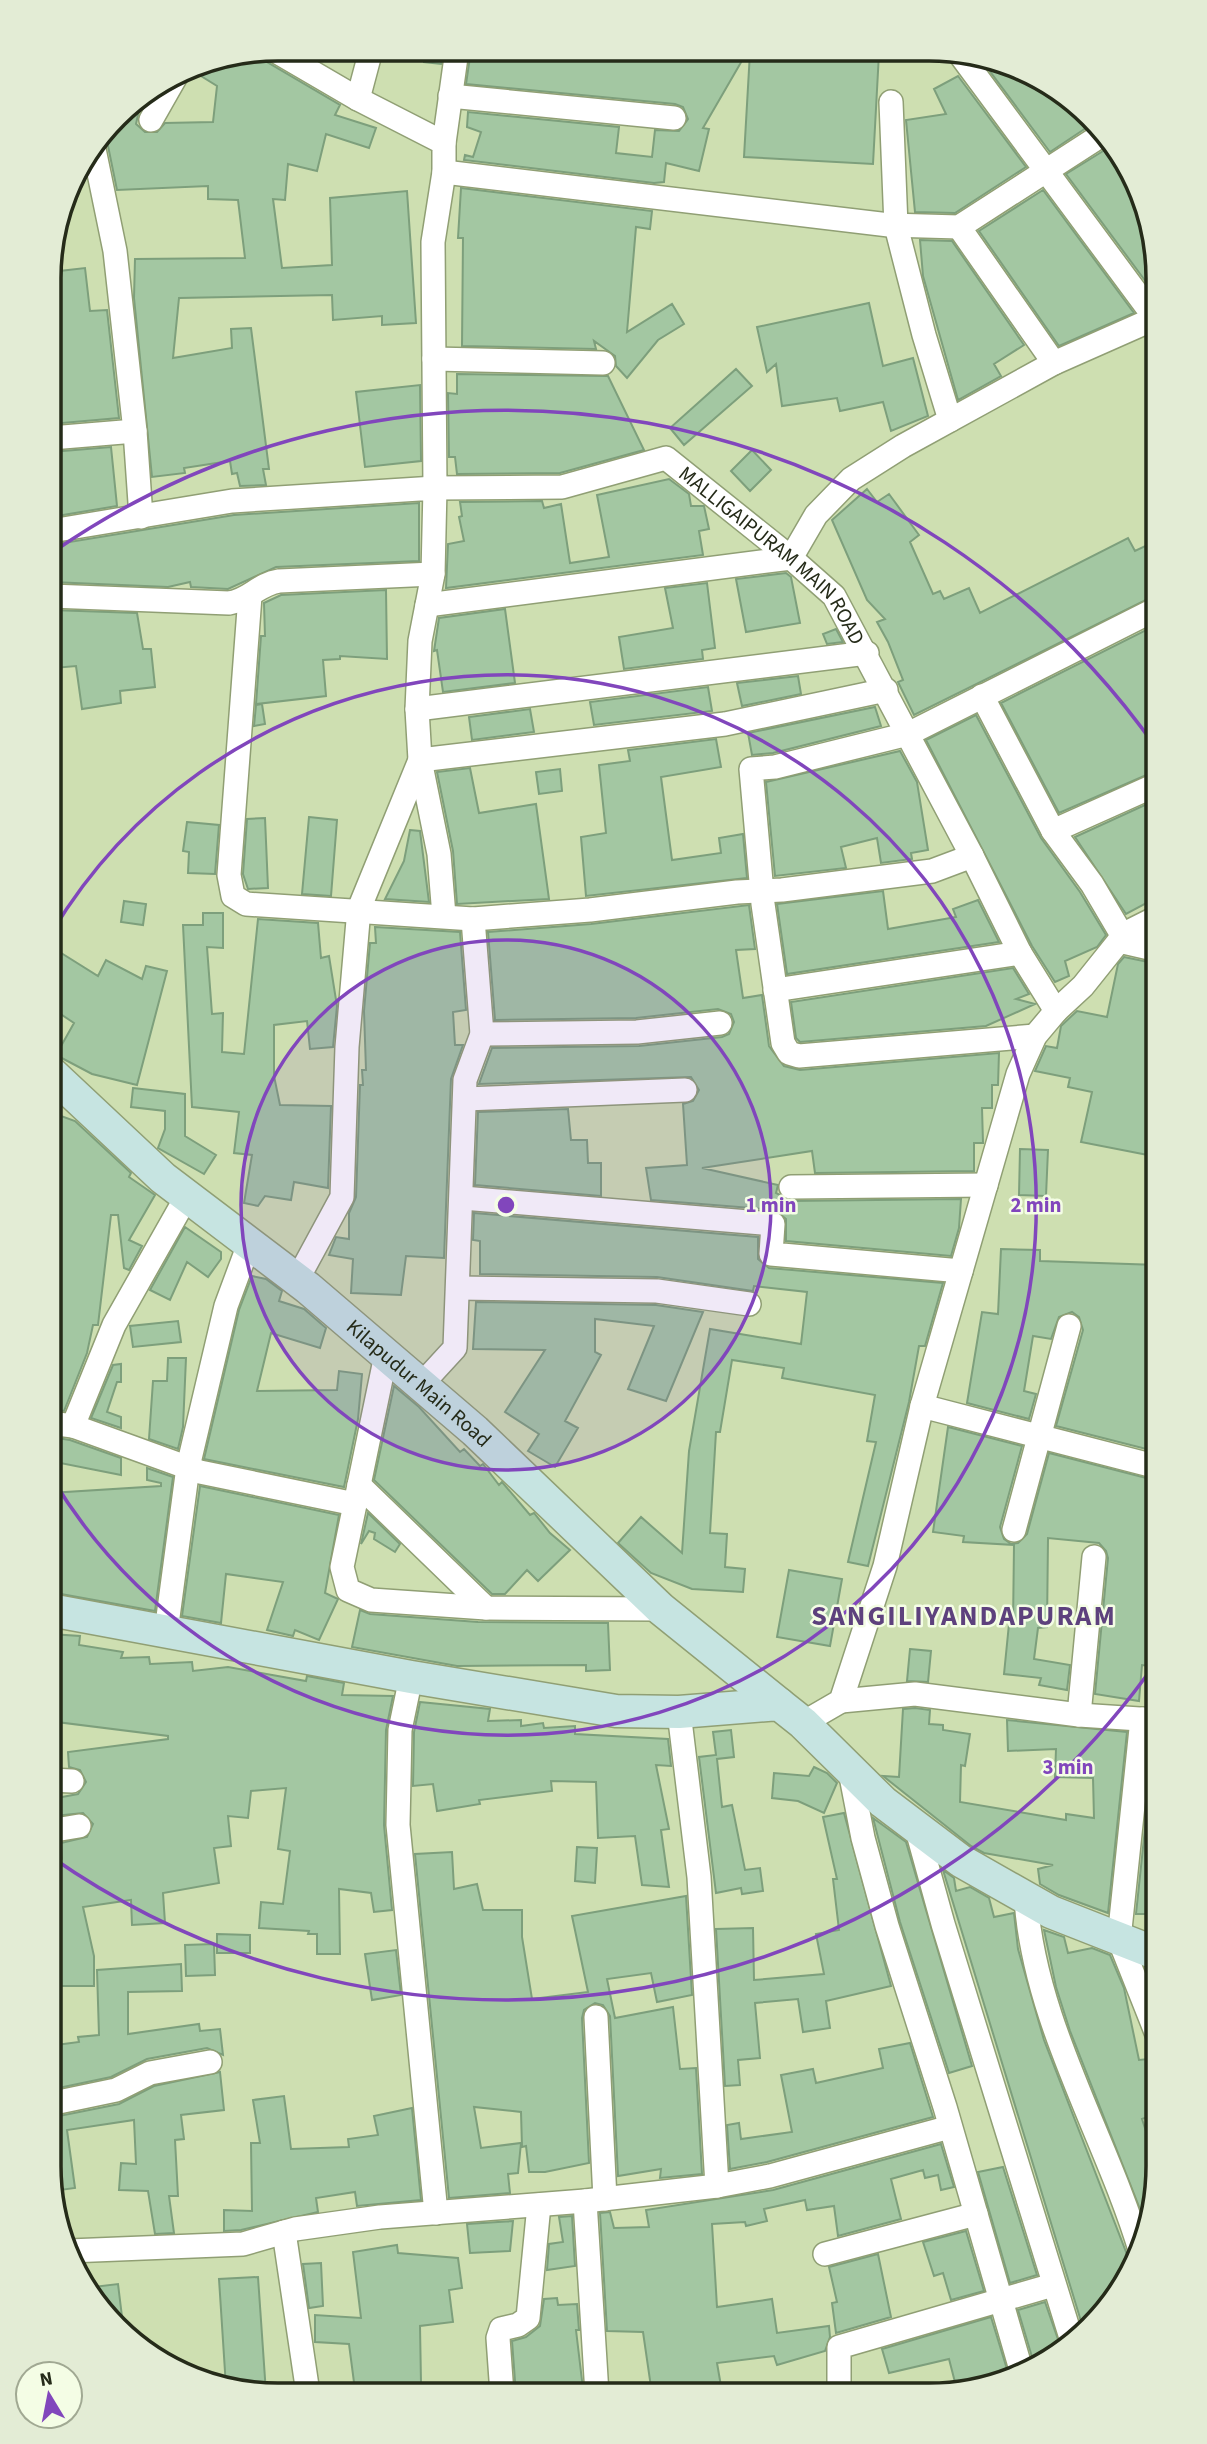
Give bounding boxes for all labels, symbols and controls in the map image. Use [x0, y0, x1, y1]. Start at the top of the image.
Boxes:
street label: MALLIGAIPURAM MAIN ROAD [672, 459, 872, 650]
text: 1 min [745, 1190, 797, 1220]
text: 2 min [1010, 1190, 1062, 1220]
centre of rings [494, 1193, 518, 1217]
street label: Kilapudur Main Road [340, 1312, 498, 1454]
district label: SANGILIYANDAPURAM [811, 1596, 1117, 1636]
text: 3 min [1042, 1752, 1094, 1782]
north arrow [14, 2360, 84, 2430]
text: N [38, 2365, 55, 2394]

